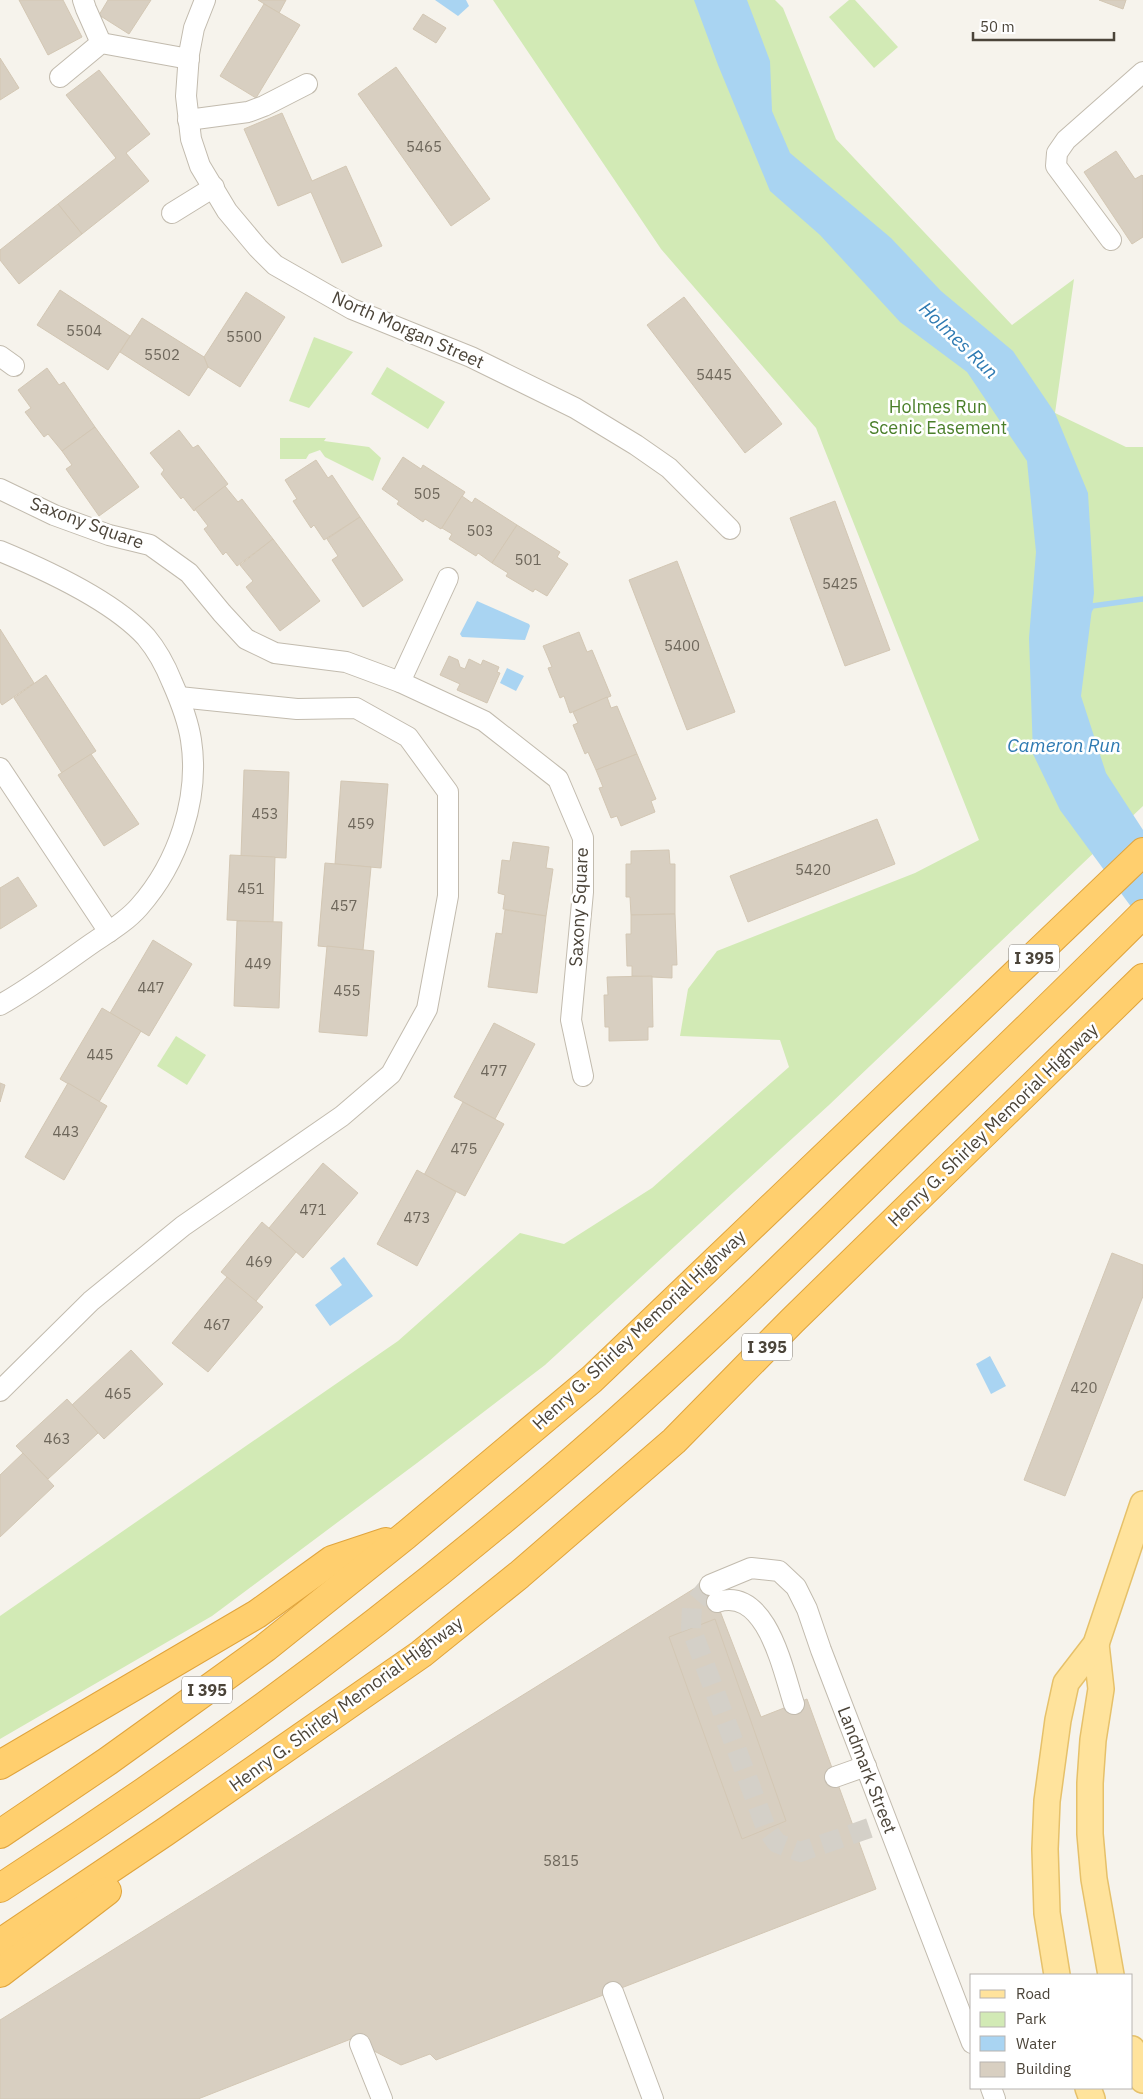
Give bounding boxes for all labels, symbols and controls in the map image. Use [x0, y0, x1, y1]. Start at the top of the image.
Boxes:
scale bar [973, 10, 1114, 42]
text: 50 m [980, 17, 1015, 36]
house number: 5465 [406, 137, 442, 156]
street label: North Morgan Street [329, 286, 488, 373]
water label: Holmes Run [914, 296, 1004, 384]
house number: 5504 [66, 321, 102, 340]
house number: 5500 [226, 327, 262, 346]
house number: 5502 [144, 345, 180, 364]
house number: 5445 [696, 365, 732, 384]
park label: Holmes Run Scenic Easement [869, 395, 1007, 439]
house number: 505 [413, 484, 441, 503]
street label: Saxony Square [27, 491, 147, 554]
house number: 503 [466, 521, 494, 540]
house number: 501 [514, 550, 542, 569]
house number: 5425 [822, 574, 858, 593]
house number: 5400 [664, 636, 700, 655]
water label: Cameron Run [1007, 733, 1121, 757]
house number: 453 [251, 804, 279, 823]
house number: 459 [347, 814, 375, 833]
street label: Saxony Square [564, 847, 593, 967]
house number: 5420 [795, 860, 831, 879]
house number: 451 [237, 879, 265, 898]
house number: 457 [330, 896, 358, 915]
road number: I 395 [1009, 944, 1059, 971]
house number: 449 [244, 954, 272, 973]
house number: 447 [137, 978, 165, 997]
house number: 455 [333, 981, 361, 1000]
street label: Henry G. Shirley Memorial Highway [883, 1018, 1103, 1231]
house number: 445 [86, 1045, 114, 1064]
house number: 477 [480, 1061, 508, 1080]
house number: 443 [52, 1122, 80, 1141]
house number: 475 [450, 1139, 478, 1158]
house number: 471 [299, 1200, 327, 1219]
house number: 473 [403, 1208, 431, 1227]
street label: Henry G. Shirley Memorial Highway [527, 1225, 750, 1435]
house number: 469 [245, 1252, 273, 1271]
house number: 467 [203, 1315, 231, 1334]
road number: I 395 [742, 1334, 792, 1360]
house number: 420 [1070, 1378, 1098, 1397]
house number: 465 [104, 1384, 132, 1403]
house number: 463 [43, 1429, 71, 1448]
street label: Henry G. Shirley Memorial Highway [224, 1611, 467, 1796]
road number: I 395 [182, 1676, 232, 1704]
street label: Landmark Street [833, 1703, 902, 1837]
house number: 5815 [543, 1851, 579, 1870]
legend [970, 1974, 1133, 2089]
text: Road [1016, 1984, 1051, 2003]
text: Park [1016, 2009, 1046, 2028]
text: Water [1016, 2034, 1057, 2053]
text: Building [1016, 2059, 1071, 2078]

